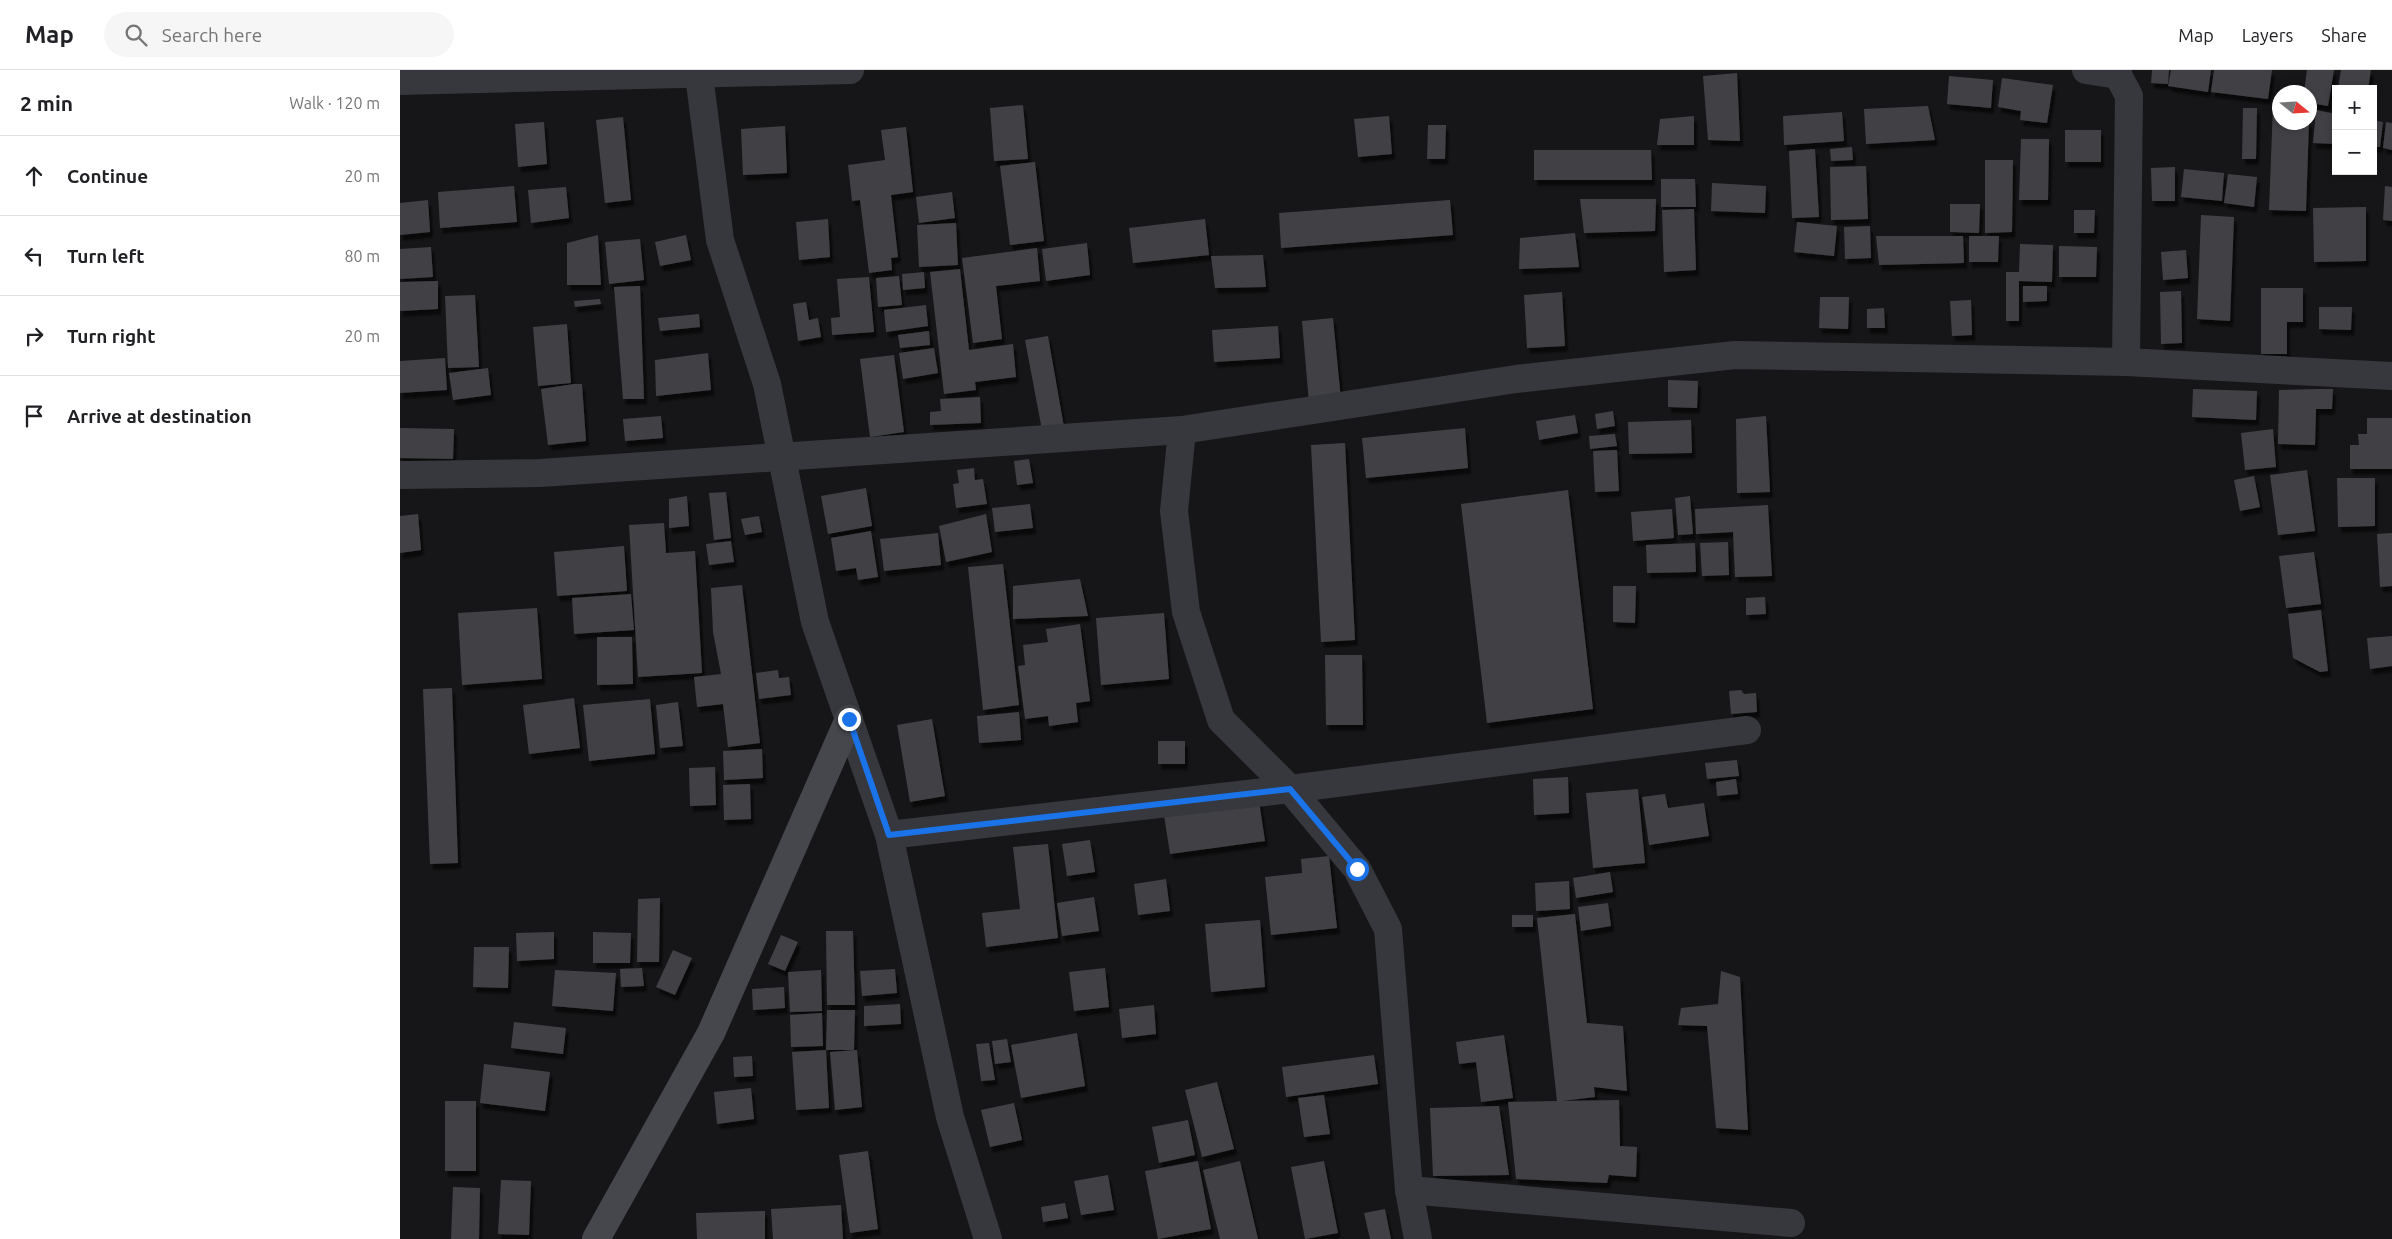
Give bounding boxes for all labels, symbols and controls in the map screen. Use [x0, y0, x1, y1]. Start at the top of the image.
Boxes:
search box [104, 12, 454, 57]
text: Map [25, 21, 74, 48]
icon: search [122, 21, 150, 49]
text: Search here [162, 24, 262, 46]
text: Map [2178, 25, 2214, 45]
text: Layers [2242, 25, 2293, 45]
text: Share [2321, 25, 2367, 45]
north arrow [2272, 85, 2317, 130]
map controls [2332, 85, 2377, 175]
button: + [2332, 85, 2377, 130]
text: 2 min [20, 91, 73, 115]
text: Walk · 120 m [289, 94, 380, 112]
button: − [2332, 130, 2377, 175]
icon: ahead [20, 162, 48, 190]
text: Continue [67, 165, 148, 187]
text: 20 m [344, 167, 380, 185]
icon: left [20, 242, 48, 270]
text: Turn left [67, 245, 145, 267]
text: 80 m [344, 247, 380, 265]
icon: right [20, 322, 48, 350]
text: Turn right [67, 325, 155, 347]
text: 20 m [344, 327, 380, 345]
icon: arrive [20, 402, 48, 430]
text: Arrive at destination [67, 405, 252, 427]
route end [838, 708, 861, 731]
route start [1346, 858, 1369, 881]

